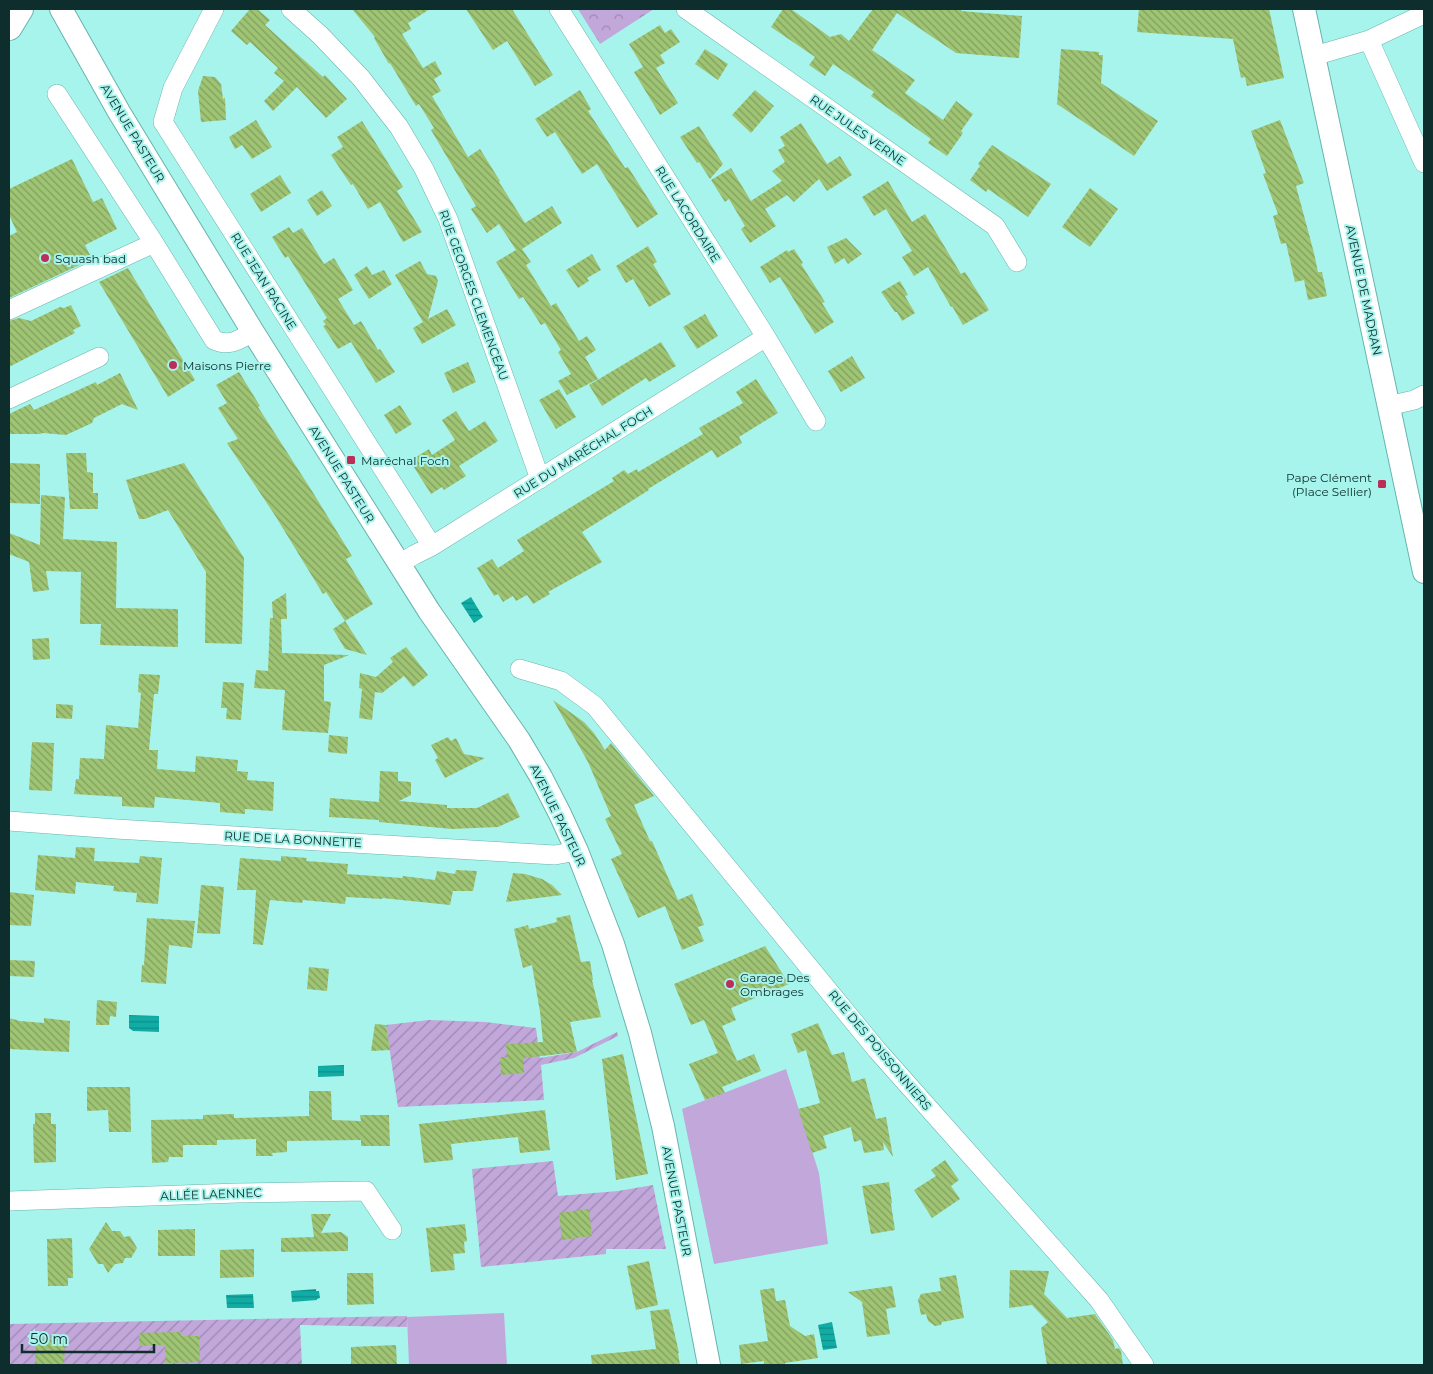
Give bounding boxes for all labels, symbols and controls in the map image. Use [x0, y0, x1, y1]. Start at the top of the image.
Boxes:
street label: AVENUE PASTEUR [98, 81, 168, 185]
street label: RUE JULES VERNE [807, 91, 909, 169]
street label: RUE LACORDAIRE [652, 163, 724, 265]
street label: RUE GEORGES CLEMENCEAU [436, 208, 512, 382]
street label: AVENUE DE MADRAN [1343, 223, 1385, 357]
street label: RUE JEAN RACINE [228, 230, 300, 332]
place label: Squash bad [55, 251, 126, 266]
marker: Squash bad [39, 252, 51, 264]
place label: Maisons Pierre [183, 358, 271, 373]
marker: Maisons Pierre [167, 359, 179, 371]
street label: RUE DU MARÉCHAL FOCH [511, 403, 655, 501]
street label: AVENUE PASTEUR [306, 423, 378, 526]
place label: Maréchal Foch [361, 453, 449, 468]
marker: Maréchal Foch [345, 454, 357, 466]
place label: Pape Clément (Place Sellier) [1286, 470, 1372, 499]
marker: Pape Clément (Place Sellier) [1376, 478, 1388, 490]
street label: AVENUE PASTEUR [527, 761, 589, 869]
street label: RUE DE LA BONNETTE [224, 828, 362, 850]
place label: Garage Des Ombrages [740, 970, 810, 999]
marker: Garage Des Ombrages [724, 978, 736, 990]
street label: RUE DES POISSONNIERS [825, 987, 935, 1113]
street label: AVENUE PASTEUR [659, 1145, 695, 1258]
street label: ALLÉE LAENNEC [160, 1185, 263, 1203]
scale bar [22, 1322, 155, 1354]
text: 50 m [30, 1329, 68, 1348]

